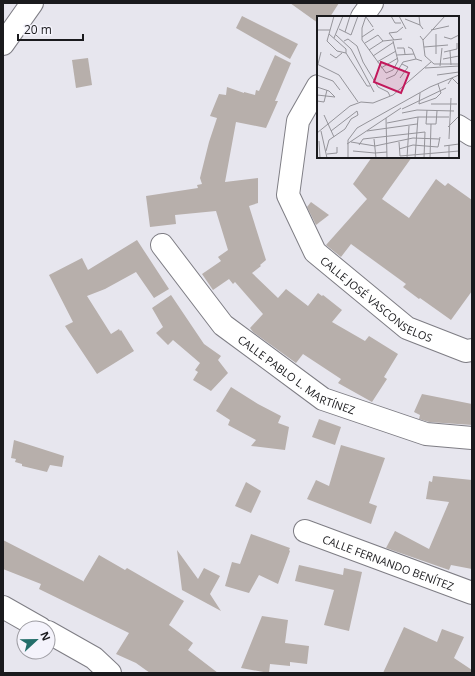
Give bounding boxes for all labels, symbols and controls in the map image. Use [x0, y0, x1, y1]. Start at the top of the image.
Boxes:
scale bar [18, 16, 83, 42]
inset map [317, 16, 459, 158]
text: 20 m [24, 21, 52, 38]
street label: CALLE JOSÉ VASCONSELOS [318, 252, 435, 345]
street label: CALLE PABLO L. MARTÍNEZ [235, 331, 357, 417]
street label: CALLE FERNANDO BENÍTEZ [321, 531, 456, 593]
north arrow [16, 620, 56, 660]
text: N [37, 629, 54, 643]

